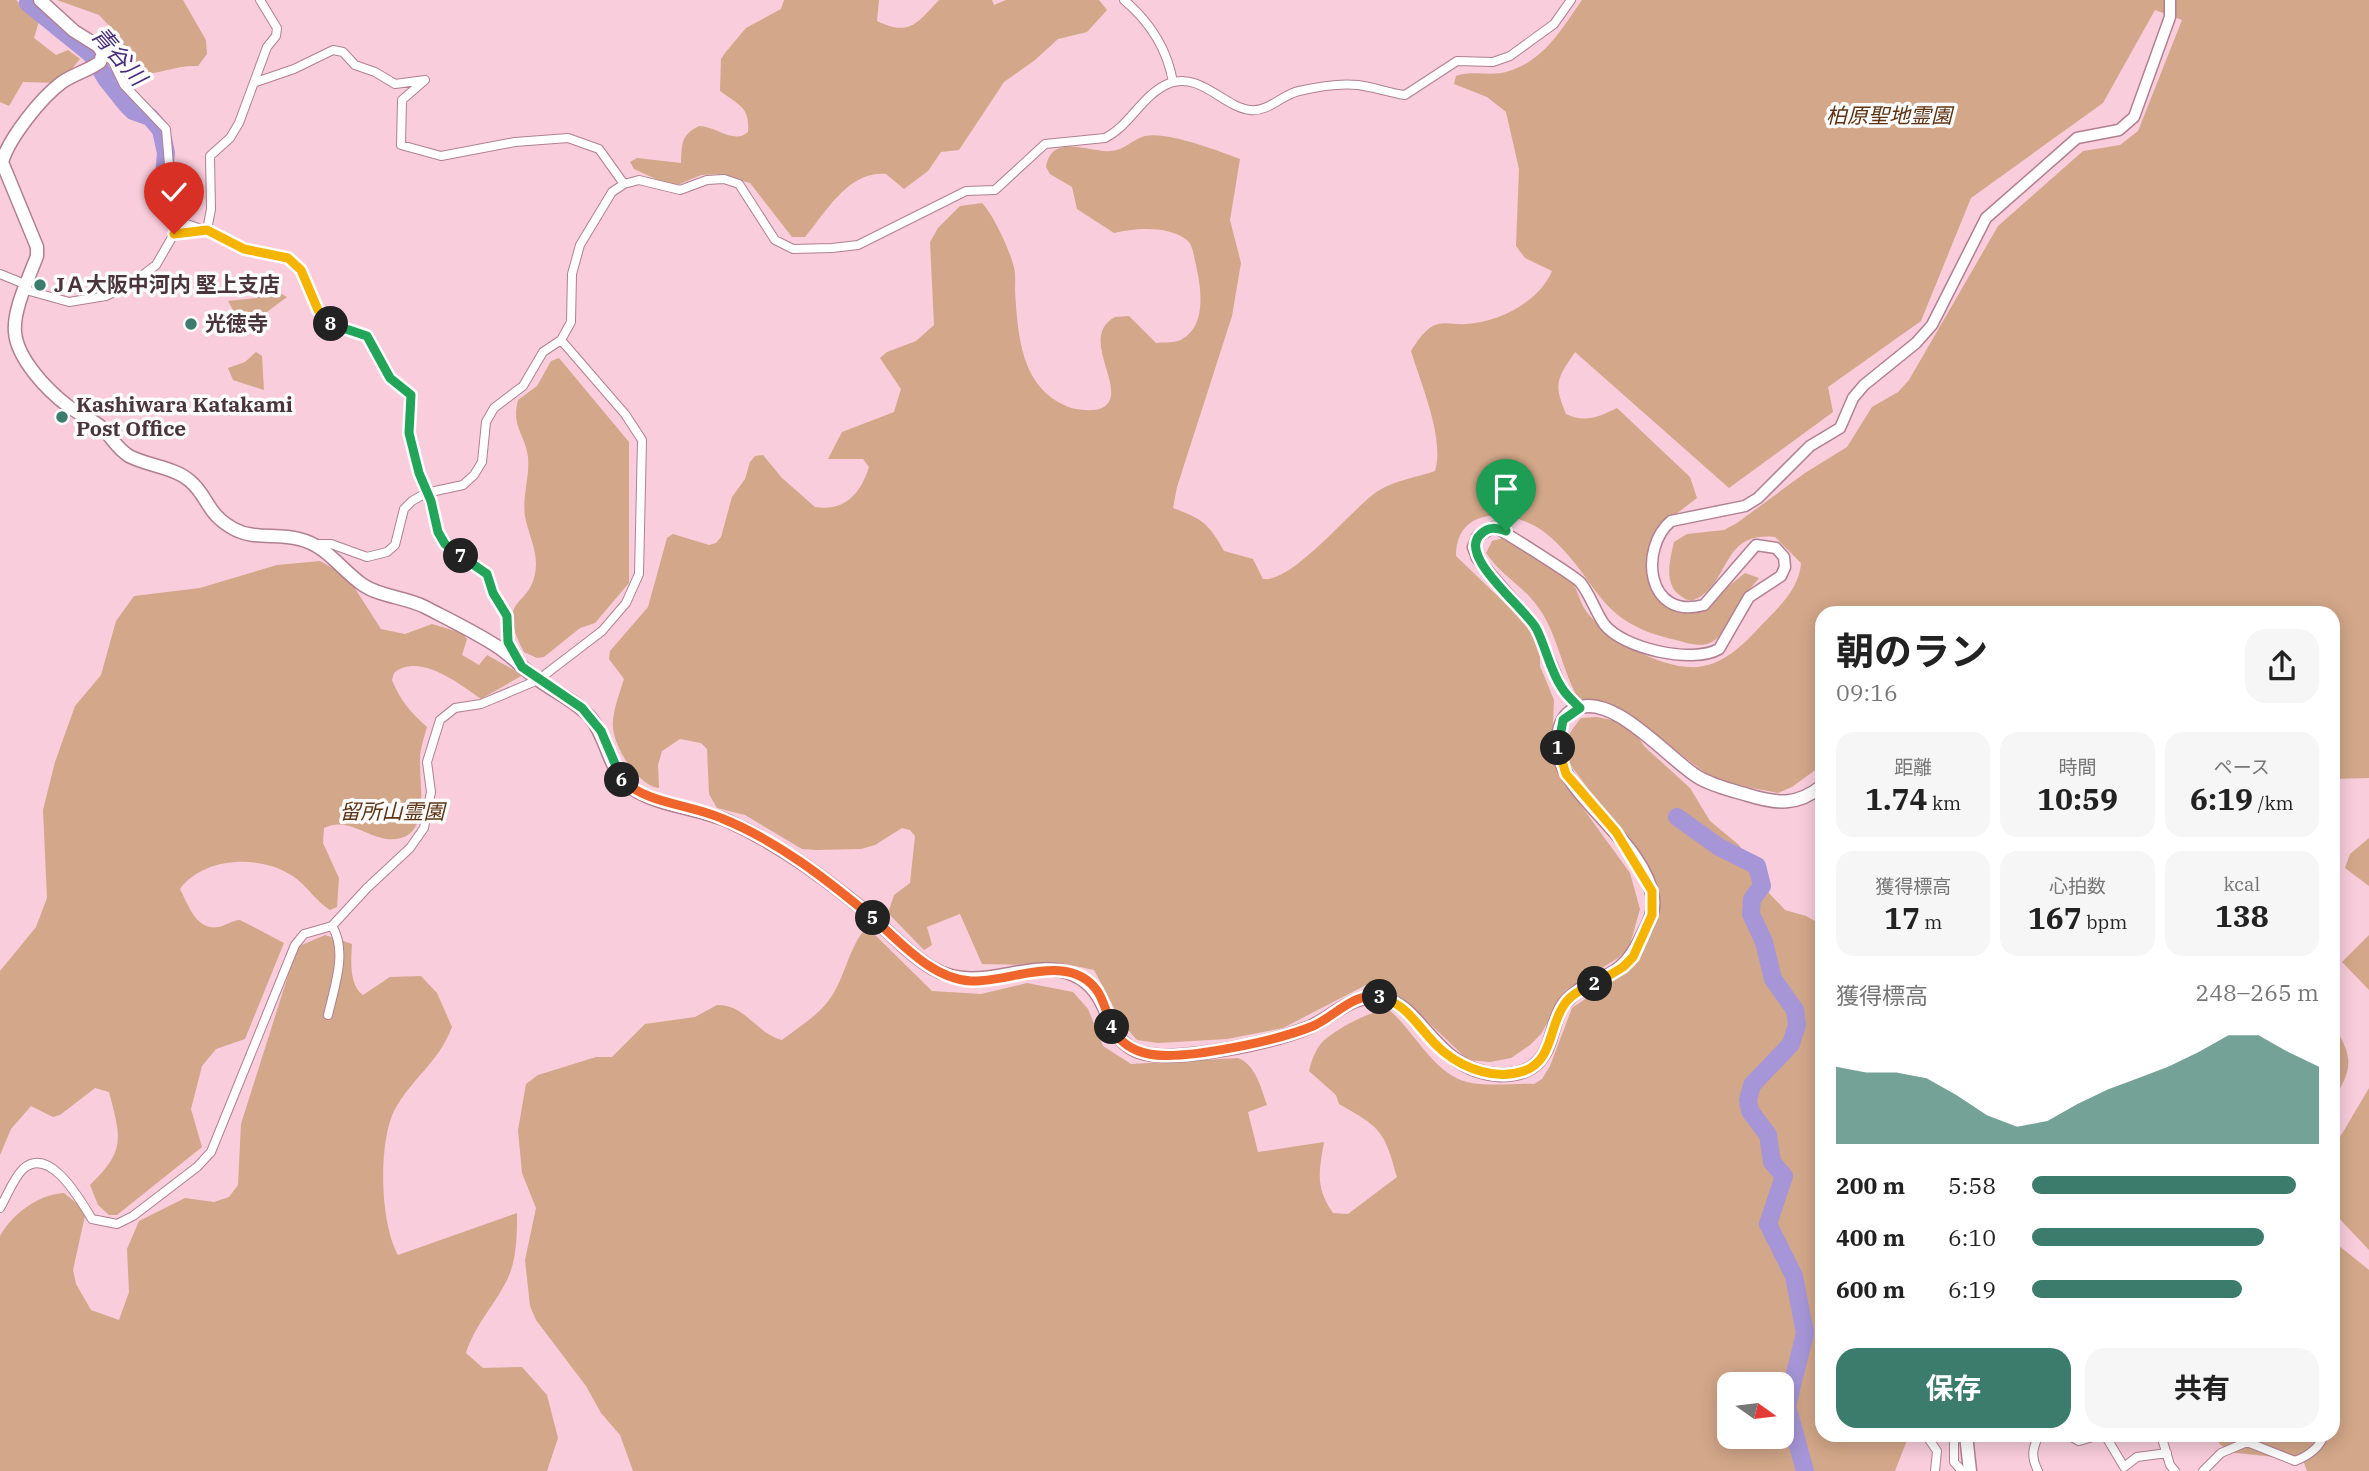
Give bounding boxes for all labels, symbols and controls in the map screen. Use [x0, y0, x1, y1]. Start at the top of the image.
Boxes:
water label: 青谷川 [86, 19, 156, 93]
park label: 柏原聖地霊園 [1826, 101, 1955, 129]
pin [144, 162, 204, 234]
icon: check [155, 173, 193, 211]
place label: JＡ大阪中河内 堅上支店 [54, 270, 280, 298]
marker: JＡ大阪中河内 堅上支店 [32, 277, 48, 293]
pin: 8 [314, 306, 348, 342]
place label: 光徳寺 [205, 309, 268, 337]
text: 8 [325, 311, 336, 335]
marker: 光徳寺 [183, 316, 199, 332]
place label: Kashiwara Katakami Post Office [76, 390, 293, 442]
marker: Kashiwara Katakami Post Office [54, 409, 70, 425]
pin [1476, 459, 1536, 531]
icon: arrive [1487, 470, 1525, 508]
pin: 7 [444, 538, 478, 574]
text: 7 [455, 543, 466, 567]
text: 朝のラン [1836, 626, 1988, 675]
button: share [2245, 629, 2319, 703]
text: 09:16 [1836, 677, 1898, 707]
pin: 1 [1540, 730, 1576, 766]
text: 1 [1552, 735, 1563, 759]
text: 距離 [1894, 755, 1932, 779]
text: 時間 [2058, 755, 2097, 779]
text: ペース [2214, 755, 2270, 779]
pin: 6 [604, 762, 640, 798]
text: 6 [616, 767, 627, 791]
text: 1.74 [1865, 779, 1928, 818]
text: 10:59 [2037, 779, 2118, 818]
text: 6:19 [2190, 779, 2253, 818]
text: km [1928, 791, 1961, 815]
text: /km [2253, 791, 2294, 815]
park label: 留所山霊園 [340, 797, 447, 825]
text: kcal [2224, 872, 2260, 896]
text: 獲得標高 [1875, 874, 1951, 898]
text: 心拍数 [2049, 874, 2106, 898]
text: 138 [2215, 896, 2269, 935]
text: 17 [1884, 898, 1920, 937]
text: 167 [2028, 898, 2082, 937]
pin: 5 [856, 900, 890, 936]
text: 5 [867, 905, 878, 929]
text: m [1920, 910, 1942, 934]
text: bpm [2082, 910, 2127, 934]
pin: 2 [1578, 967, 1612, 1002]
text: 2 [1589, 971, 1600, 995]
text: 248–265 m [2195, 977, 2319, 1007]
pin: 3 [1362, 979, 1398, 1014]
text: 獲得標高 [1836, 980, 1928, 1010]
text: 3 [1374, 984, 1385, 1008]
pin: 4 [1094, 1010, 1130, 1044]
text: 4 [1106, 1014, 1117, 1038]
text: 200 m [1836, 1170, 1905, 1200]
text: 5:58 [1948, 1170, 1996, 1200]
text: 400 m [1836, 1222, 1905, 1252]
text: 6:10 [1948, 1222, 1996, 1252]
text: 600 m [1836, 1274, 1905, 1304]
text: 6:19 [1948, 1274, 1996, 1304]
button: 保存 [1836, 1348, 2071, 1428]
button: 共有 [2085, 1348, 2319, 1428]
north arrow [1717, 1372, 1794, 1449]
map controls [1717, 1372, 1794, 1449]

